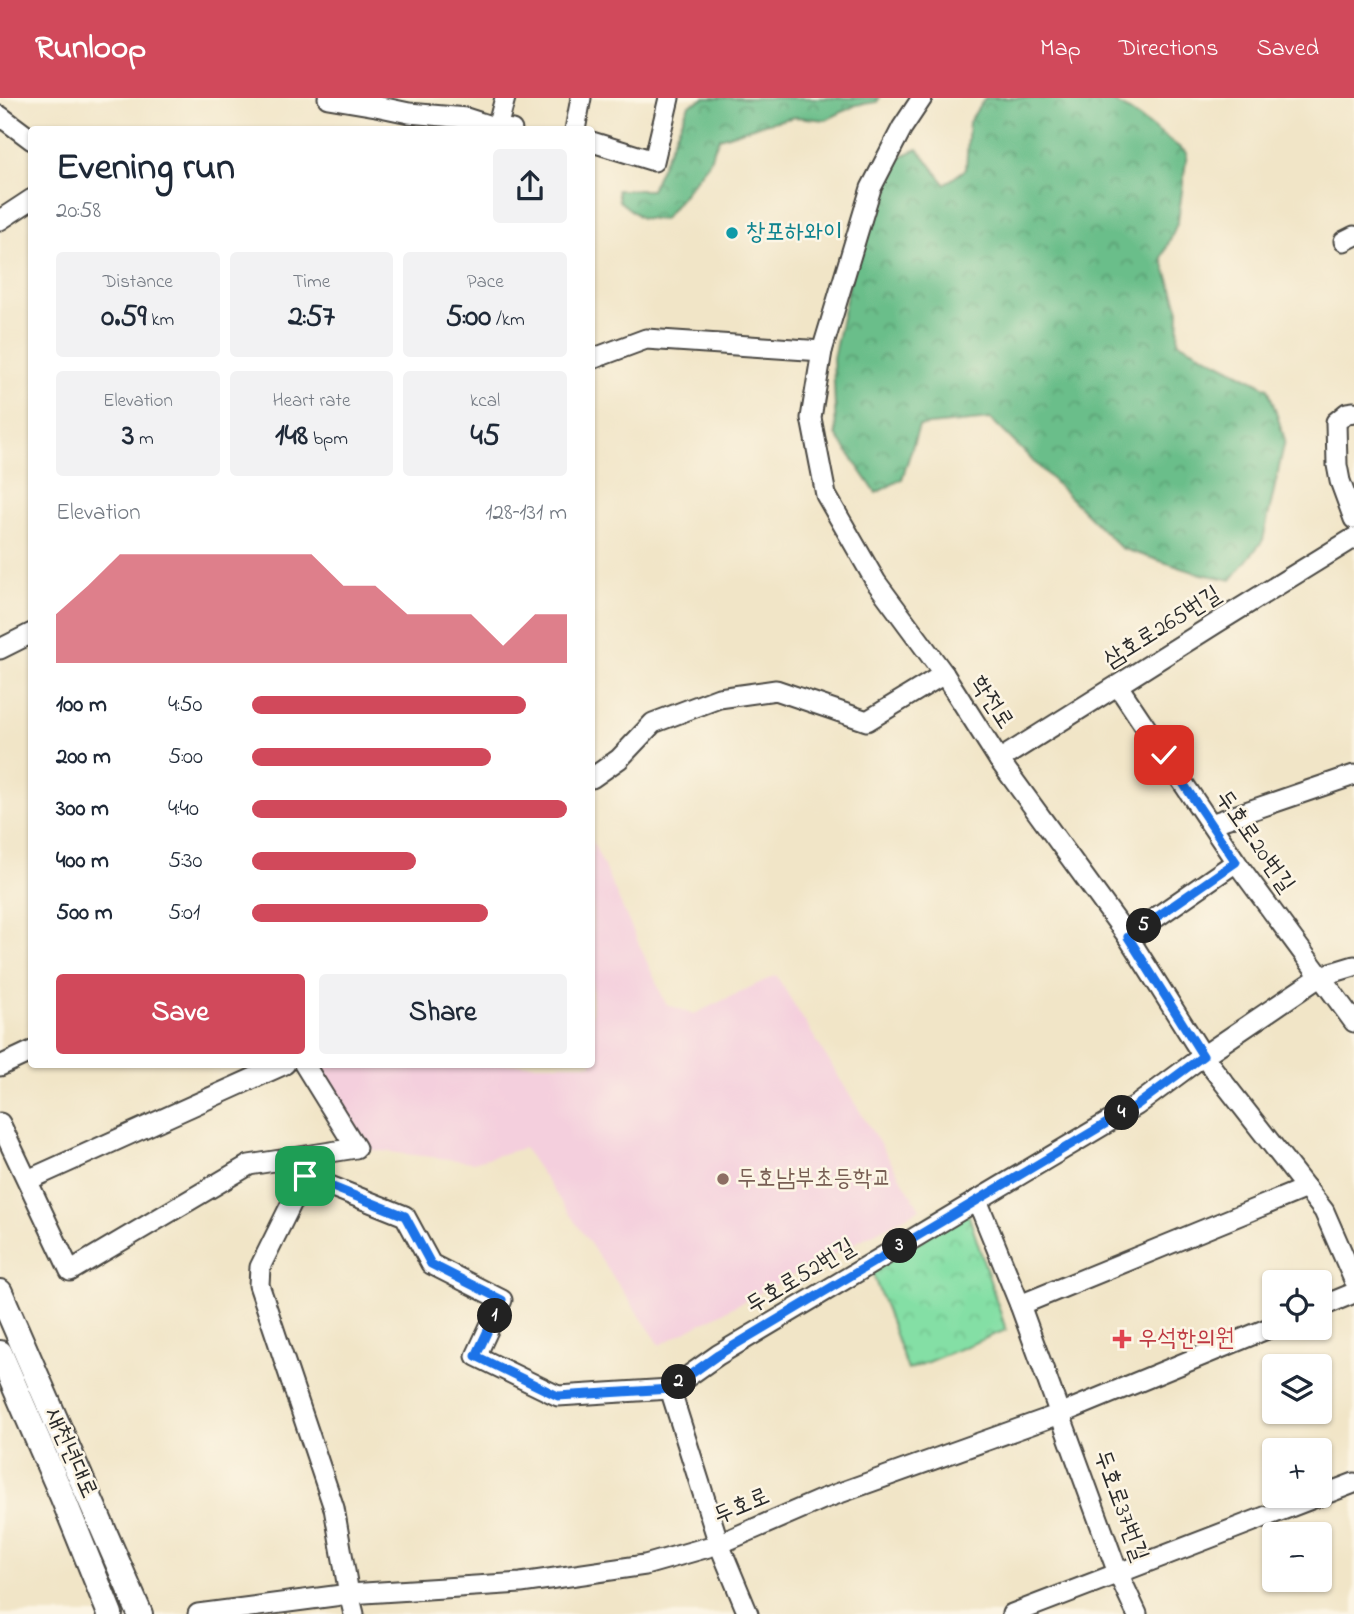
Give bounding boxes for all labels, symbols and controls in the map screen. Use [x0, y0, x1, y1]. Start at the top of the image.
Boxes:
text: Runloop [35, 25, 146, 73]
text: Map [1040, 32, 1081, 67]
text: Directions [1119, 32, 1218, 67]
text: Saved [1256, 32, 1319, 67]
text: Evening run [56, 141, 235, 197]
button: share [493, 149, 567, 223]
text: 20:58 [56, 195, 101, 228]
place label: 창포하와이 [746, 216, 843, 251]
marker: 창포하와이 [724, 225, 740, 241]
text: Distance [103, 269, 173, 296]
text: Time [293, 269, 330, 296]
text: Pace [467, 269, 504, 296]
text: 0.59 [101, 296, 147, 340]
text: 2:57 [288, 296, 335, 340]
text: 5:00 [445, 296, 491, 340]
text: km [147, 307, 174, 334]
text: /km [491, 307, 525, 334]
text: Elevation [103, 388, 173, 415]
text: Heart rate [273, 388, 350, 415]
text: kcal [470, 388, 500, 415]
text: 3 [122, 415, 134, 459]
text: 148 [275, 415, 308, 459]
text: 45 [470, 415, 500, 459]
text: m [134, 426, 154, 453]
text: bpm [308, 426, 348, 453]
text: Elevation [56, 497, 141, 530]
text: 128–131 m [485, 497, 567, 530]
street label: 삼호로265번길 [1097, 578, 1229, 678]
street label: 학전로 [961, 669, 1021, 737]
text: 100 m [56, 689, 107, 722]
text: 4:50 [168, 689, 203, 722]
pin [1134, 725, 1194, 785]
icon: check [1145, 736, 1183, 774]
text: 200 m [56, 741, 111, 774]
text: 5:00 [168, 741, 203, 774]
street label: 두호로20번길 [1206, 783, 1302, 901]
text: 300 m [56, 793, 109, 826]
text: 4:40 [168, 793, 199, 826]
text: 400 m [56, 845, 109, 878]
text: 5:30 [168, 845, 203, 878]
text: 500 m [56, 897, 113, 930]
text: 5:01 [168, 897, 200, 930]
pin: 5 [1126, 908, 1162, 944]
text: 5 [1138, 912, 1149, 939]
button: Save [56, 974, 305, 1054]
button: Share [319, 974, 567, 1054]
pin: 4 [1104, 1096, 1140, 1130]
text: 4 [1118, 1099, 1125, 1126]
pin [275, 1146, 335, 1206]
icon: arrive [286, 1157, 324, 1195]
place label: 두호남부초등학교 [737, 1162, 892, 1197]
marker: 두호남부초등학교 [715, 1171, 731, 1187]
pin: 3 [883, 1228, 918, 1264]
street label: 두호로52번길 [740, 1231, 862, 1323]
text: 3 [896, 1232, 903, 1259]
map controls [1262, 1270, 1332, 1592]
button: locate [1262, 1270, 1332, 1340]
pin: 1 [477, 1298, 512, 1334]
text: 1 [491, 1302, 498, 1329]
place label: 우석한의원 [1138, 1322, 1235, 1357]
marker: 우석한의원 [1112, 1329, 1132, 1349]
button: layers [1262, 1354, 1332, 1424]
pin: 2 [662, 1364, 696, 1400]
text: 2 [674, 1368, 683, 1395]
street label: 새천년대로 [34, 1402, 106, 1504]
button: + [1262, 1438, 1332, 1508]
street label: 두호로37번길 [1084, 1445, 1156, 1567]
street label: 두호로 [708, 1480, 776, 1534]
button: − [1262, 1522, 1332, 1592]

